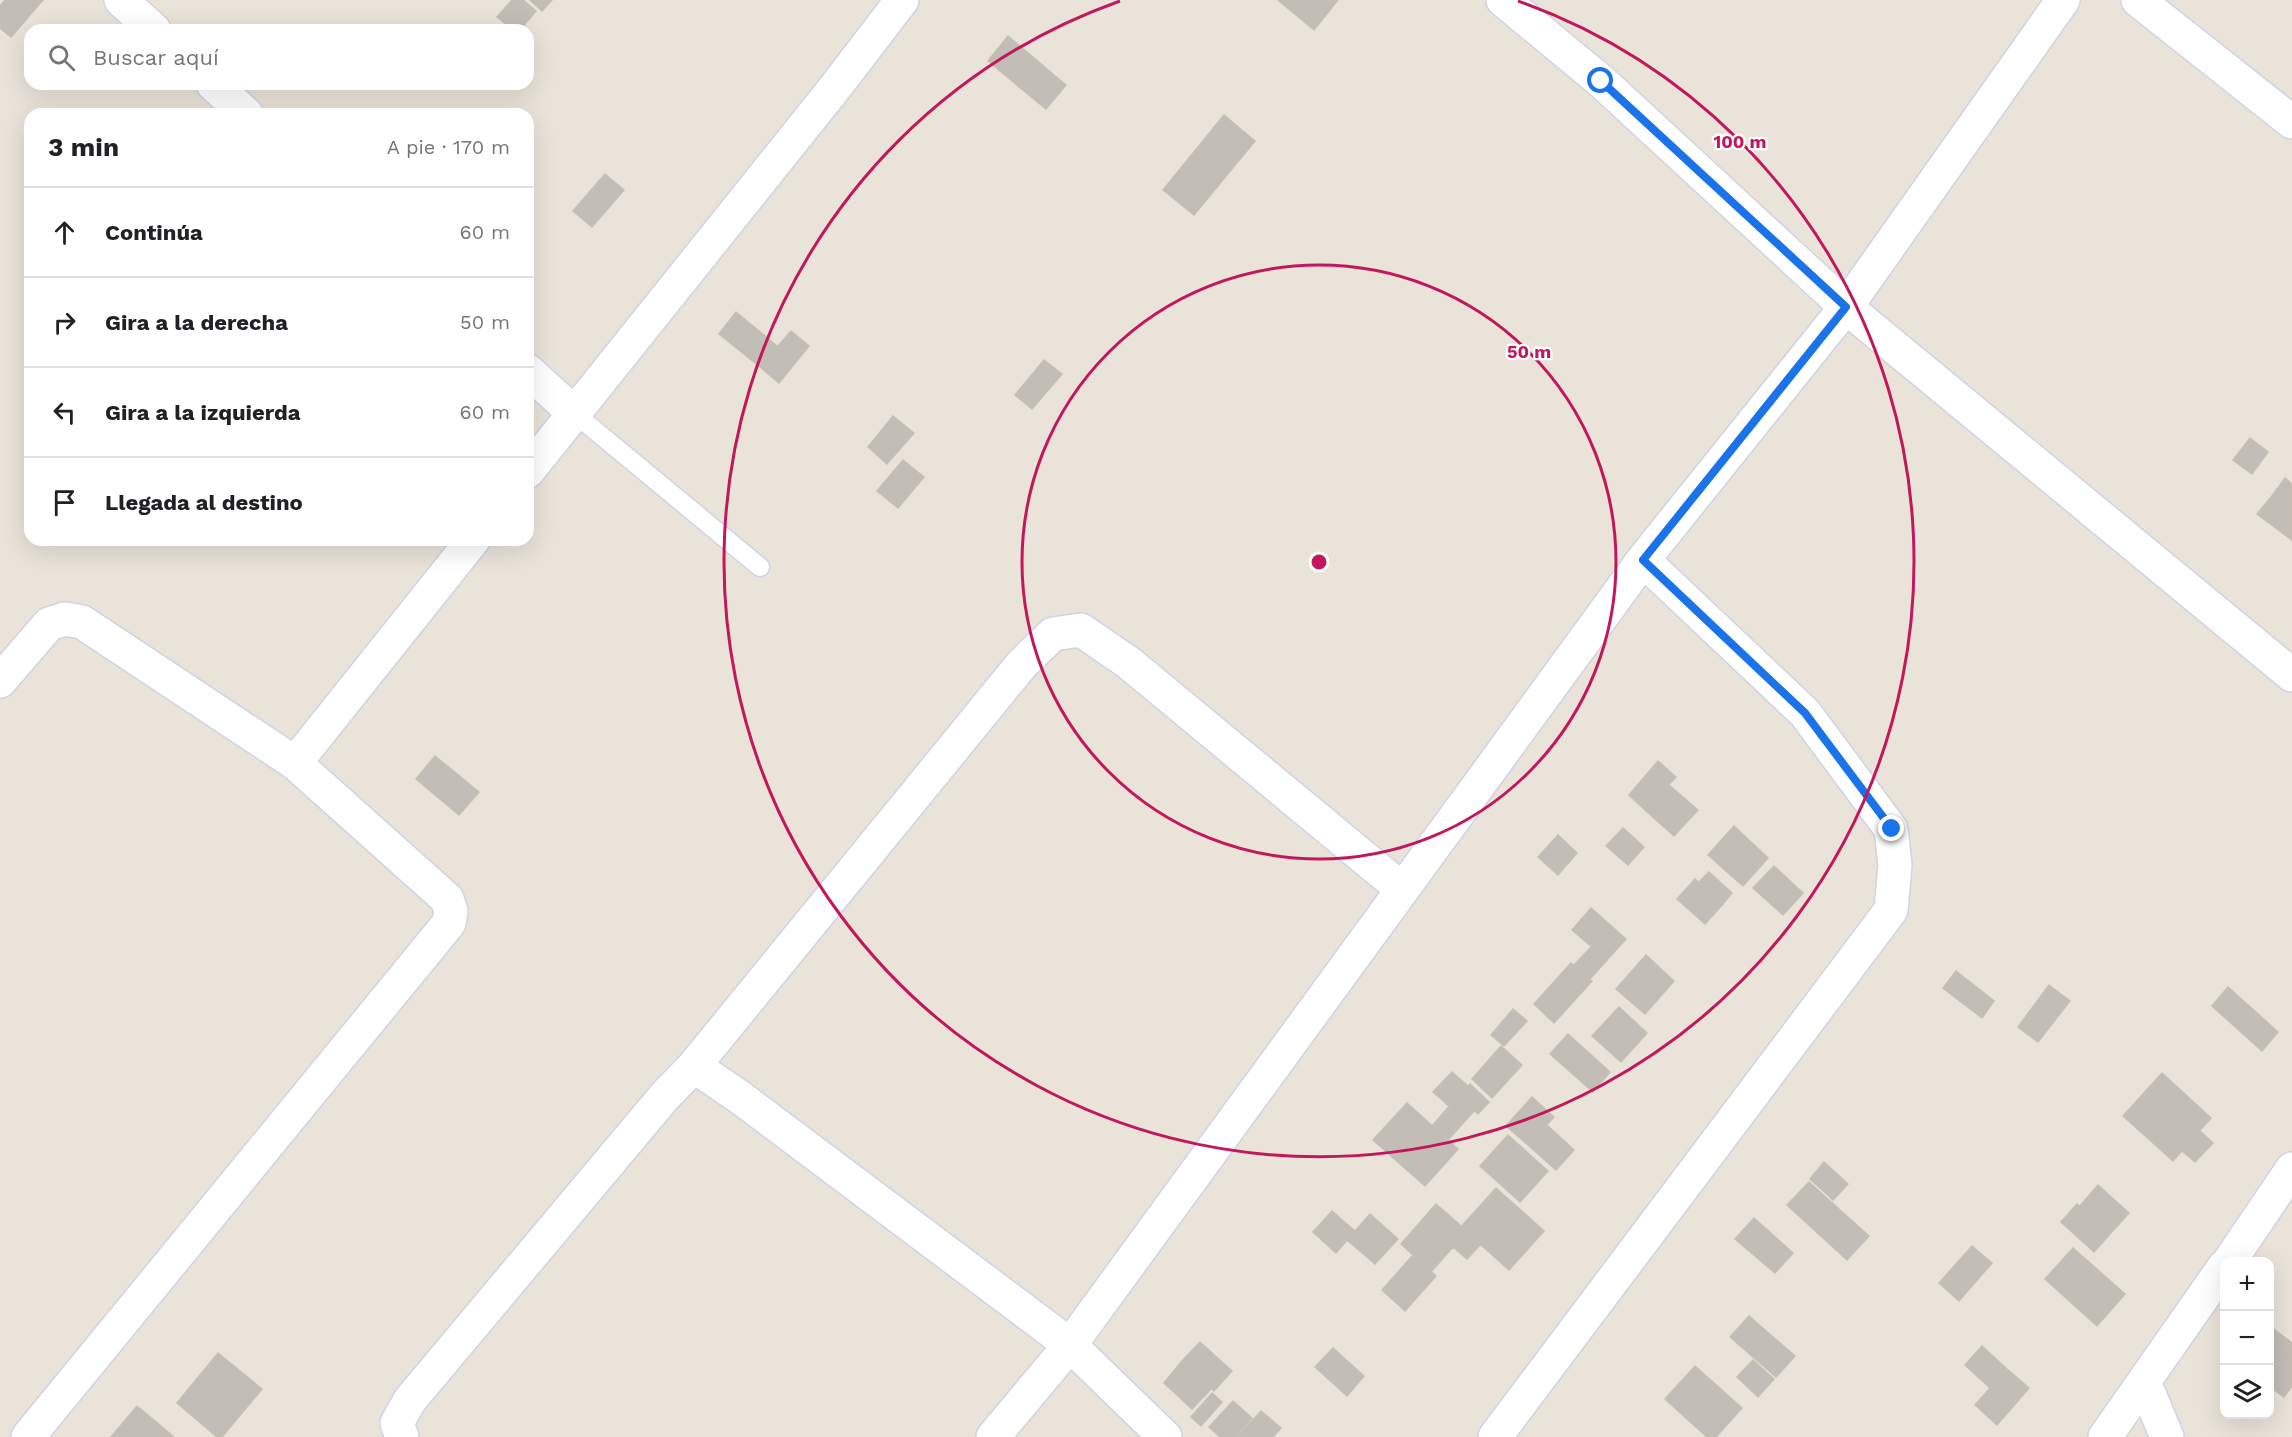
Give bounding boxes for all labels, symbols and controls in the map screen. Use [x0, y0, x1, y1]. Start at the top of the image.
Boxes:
search box [24, 24, 534, 90]
icon: search [45, 41, 78, 74]
text: Buscar aquí [93, 45, 219, 70]
route start [1587, 67, 1613, 93]
text: 100 m [1713, 131, 1767, 152]
text: 3 min [48, 132, 119, 162]
text: A pie · 170 m [387, 135, 510, 159]
icon: ahead [48, 216, 81, 249]
text: Continúa [105, 220, 203, 245]
text: 60 m [460, 220, 510, 244]
icon: right [48, 306, 81, 339]
text: Gira a la derecha [105, 310, 288, 335]
text: 50 m [460, 310, 510, 334]
text: 50 m [1507, 341, 1551, 362]
icon: left [48, 396, 81, 429]
text: Gira a la izquierda [105, 400, 301, 425]
text: 60 m [460, 400, 510, 424]
icon: arrive [48, 486, 81, 519]
text: Llegada al destino [105, 490, 303, 515]
centre of rings [1309, 552, 1329, 572]
route end [1878, 815, 1904, 841]
map controls [2220, 1257, 2274, 1419]
button: + [2220, 1257, 2274, 1311]
button: − [2220, 1311, 2274, 1365]
button: layers [2220, 1365, 2274, 1419]

